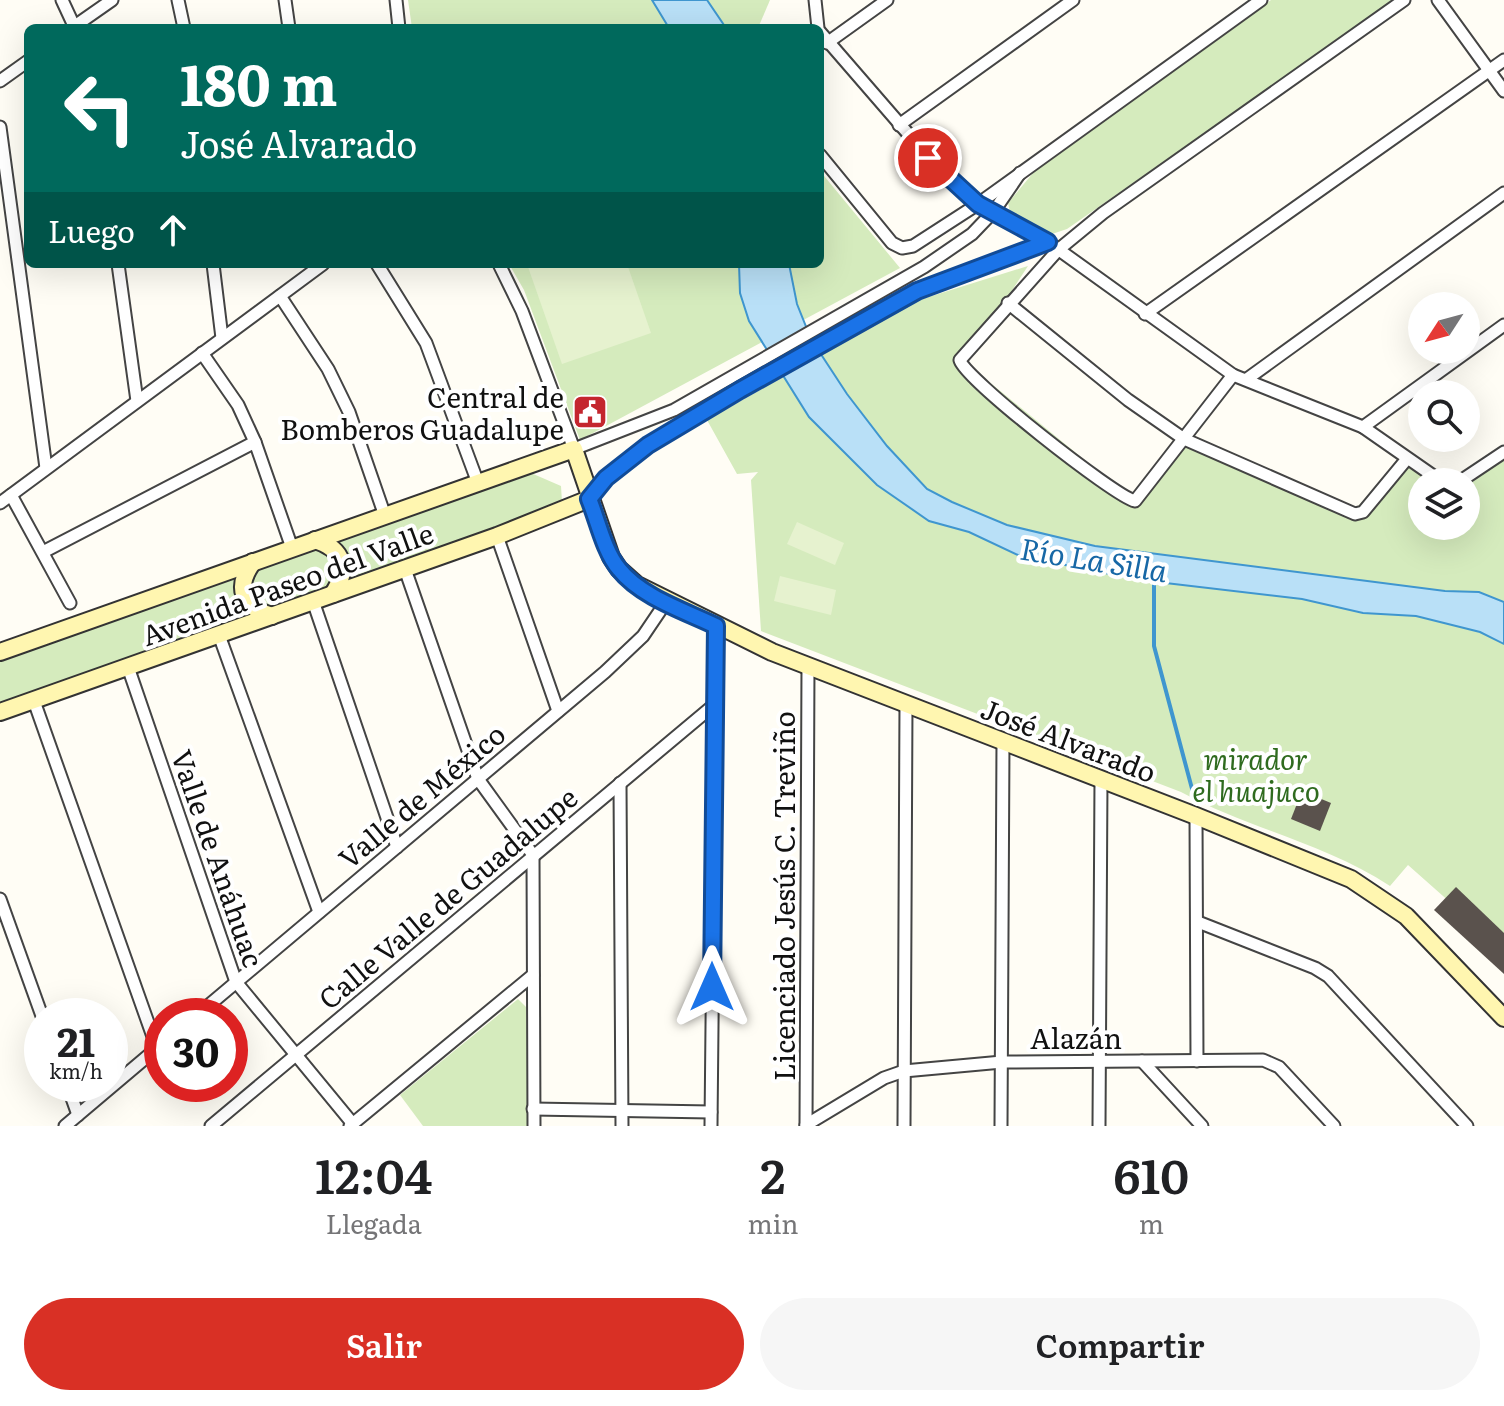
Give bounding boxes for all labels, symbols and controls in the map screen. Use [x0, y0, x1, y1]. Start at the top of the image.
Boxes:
text: 180 m [180, 40, 338, 123]
icon: left [48, 56, 152, 160]
text: José Alvarado [180, 116, 417, 169]
pin [894, 124, 962, 192]
icon: arrive [906, 136, 950, 180]
text: Luego [48, 208, 135, 252]
icon: ahead [151, 208, 195, 252]
north arrow [1408, 292, 1480, 364]
map controls [1408, 292, 1480, 540]
place label: Central de Bomberos Guadalupe [280, 375, 564, 449]
button: search [1408, 380, 1480, 452]
public building icon: Central de Bomberos Guadalupe [571, 393, 609, 431]
button: layers [1408, 468, 1480, 540]
street label: Avenida Paseo del Valle [135, 511, 439, 655]
water label: Río La Silla [1017, 525, 1171, 591]
street label: José Alvarado [975, 686, 1163, 792]
street label: Licenciado Jesús C. Treviño [762, 711, 804, 1081]
street label: Valle de México [328, 712, 514, 878]
park label: mirador el huajuco [1192, 737, 1320, 811]
street label: Valle de Anáhuac [162, 744, 276, 972]
street label: Calle Valle de Guadalupe [308, 776, 586, 1018]
position arrow [670, 945, 754, 1029]
speed limit sign: 30 [144, 998, 248, 1102]
text: 21 [57, 1010, 95, 1069]
street label: Alazán [1030, 1016, 1122, 1058]
text: km/h [49, 1055, 103, 1085]
text: 12:04 [315, 1138, 432, 1209]
text: 2 [760, 1138, 786, 1209]
text: 610 [1113, 1138, 1189, 1209]
text: Llegada [326, 1203, 422, 1242]
text: min [747, 1203, 799, 1242]
text: m [1139, 1203, 1164, 1242]
button: Salir [24, 1298, 744, 1390]
button: Compartir [760, 1298, 1480, 1390]

